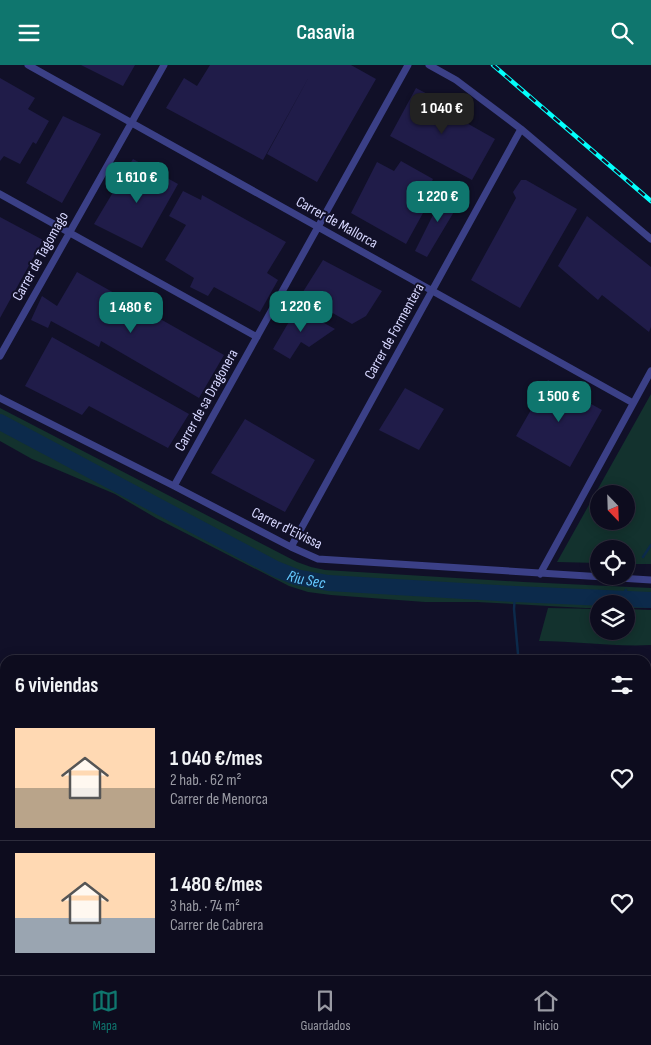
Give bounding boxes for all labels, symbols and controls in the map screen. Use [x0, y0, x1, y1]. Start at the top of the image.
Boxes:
icon: menu [15, 19, 43, 47]
text: Casavia [296, 19, 355, 46]
icon: search [608, 19, 636, 47]
pin: 1 040 € [396, 93, 488, 135]
text: 1 040 € [421, 99, 463, 118]
pin: 1 610 € [91, 161, 183, 204]
text: 1 610 € [117, 168, 157, 187]
pin: 1 220 € [392, 181, 484, 223]
text: 1 220 € [417, 187, 459, 206]
street label: Carrer de Mallorca [292, 192, 381, 253]
street label: Carrer de Tagomago [8, 208, 73, 304]
street label: Carrer de Formentera [360, 280, 429, 383]
pin: 1 480 € [85, 291, 177, 334]
pin: 1 220 € [255, 291, 347, 333]
text: 1 220 € [280, 297, 322, 316]
text: 1 480 € [110, 298, 152, 317]
street label: Carrer de sa Dragonera [171, 346, 242, 455]
pin: 1 500 € [513, 381, 605, 423]
text: 1 500 € [538, 387, 580, 406]
north arrow [590, 485, 635, 530]
map controls [590, 485, 635, 640]
street label: Carrer d'Eivissa [248, 503, 325, 554]
button: locate [590, 540, 635, 585]
water label: Riu Sec [284, 566, 328, 593]
button: layers [590, 595, 635, 640]
icon: filters [608, 671, 636, 699]
text: 6 viviendas [15, 673, 98, 698]
text: 1 040 €/mes [170, 746, 263, 771]
icon: home [55, 748, 115, 808]
icon: heart [608, 764, 636, 792]
text: 2 hab. · 62 m² [170, 771, 241, 790]
text: Carrer de Menorca [170, 790, 268, 809]
text: 1 480 €/mes [170, 872, 262, 897]
icon: home [55, 873, 115, 933]
icon: heart [608, 889, 636, 917]
text: 3 hab. · 74 m² [170, 897, 240, 916]
text: Carrer de Cabrera [170, 916, 263, 935]
tab: Mapa [91, 987, 119, 1034]
tab: Guardados [301, 987, 350, 1034]
tab: Inicio [532, 987, 560, 1034]

